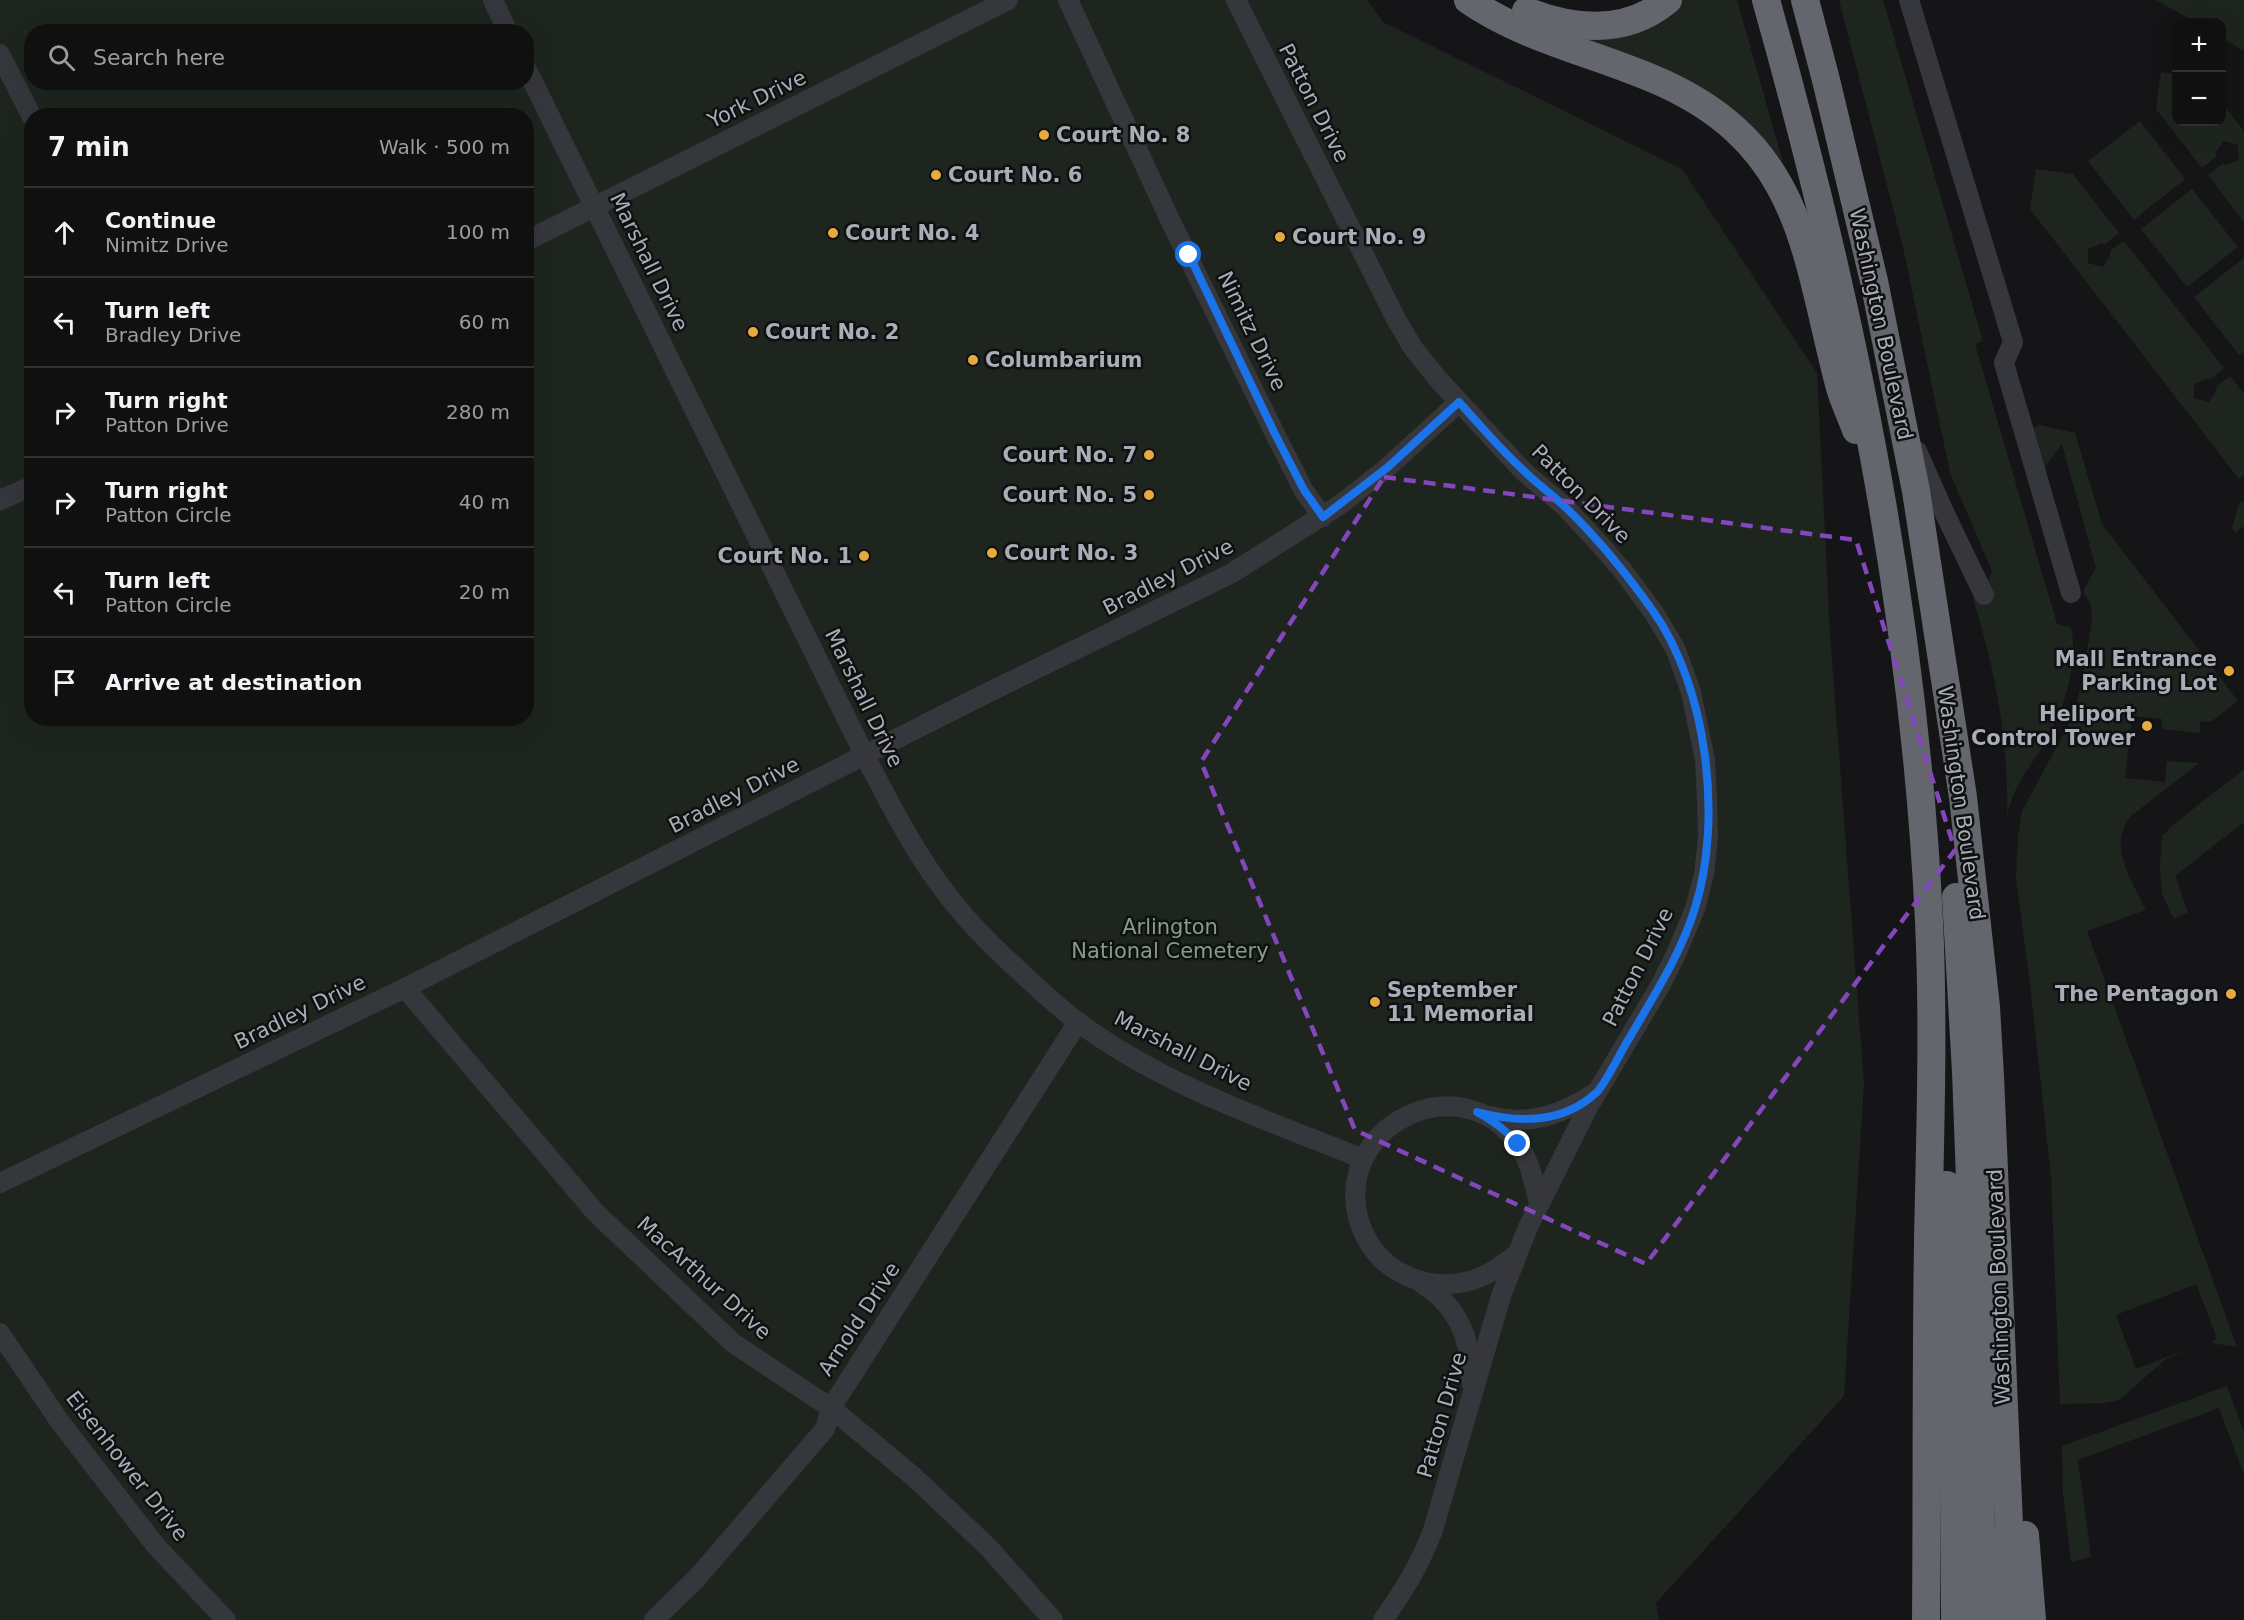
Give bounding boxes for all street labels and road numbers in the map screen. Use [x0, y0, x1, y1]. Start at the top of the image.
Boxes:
street label: Patton Drive [1274, 40, 1354, 166]
street label: York Drive [703, 65, 810, 134]
street label: Marshall Drive [605, 189, 693, 335]
street label: Washington Boulevard [1845, 206, 1917, 442]
street label: Nimitz Drive [1213, 267, 1291, 395]
street label: Patton Drive [1527, 440, 1635, 548]
street label: Bradley Drive [1099, 534, 1237, 620]
street label: Marshall Drive [820, 625, 908, 771]
street label: Washington Boulevard [1933, 684, 1989, 922]
street label: Bradley Drive [665, 752, 803, 838]
street label: Patton Drive [1598, 904, 1678, 1030]
street label: Bradley Drive [230, 970, 370, 1054]
street label: Marshall Drive [1110, 1006, 1256, 1096]
street label: Washington Boulevard [1983, 1169, 2015, 1405]
street label: MacArthur Drive [632, 1212, 776, 1344]
street label: Arnold Drive [813, 1258, 905, 1380]
street label: Patton Drive [1413, 1349, 1471, 1481]
street label: Eisenhower Drive [61, 1386, 193, 1546]

